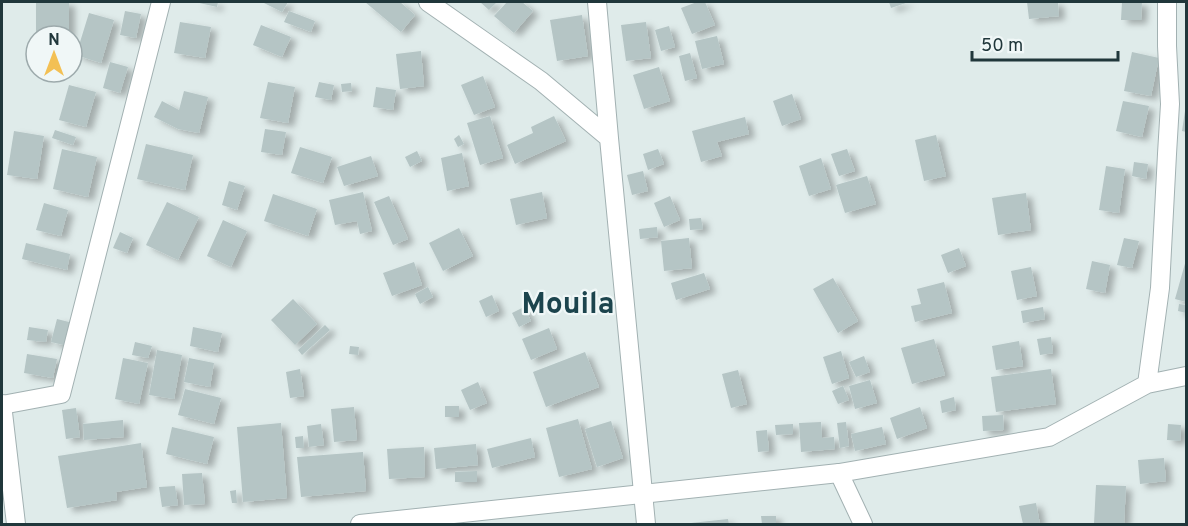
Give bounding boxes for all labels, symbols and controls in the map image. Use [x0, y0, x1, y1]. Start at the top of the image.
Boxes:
north arrow [24, 24, 84, 84]
scale bar [972, 24, 1118, 62]
text: N [48, 31, 60, 51]
text: 50 m [981, 35, 1023, 58]
district label: Mouila [522, 287, 614, 324]

